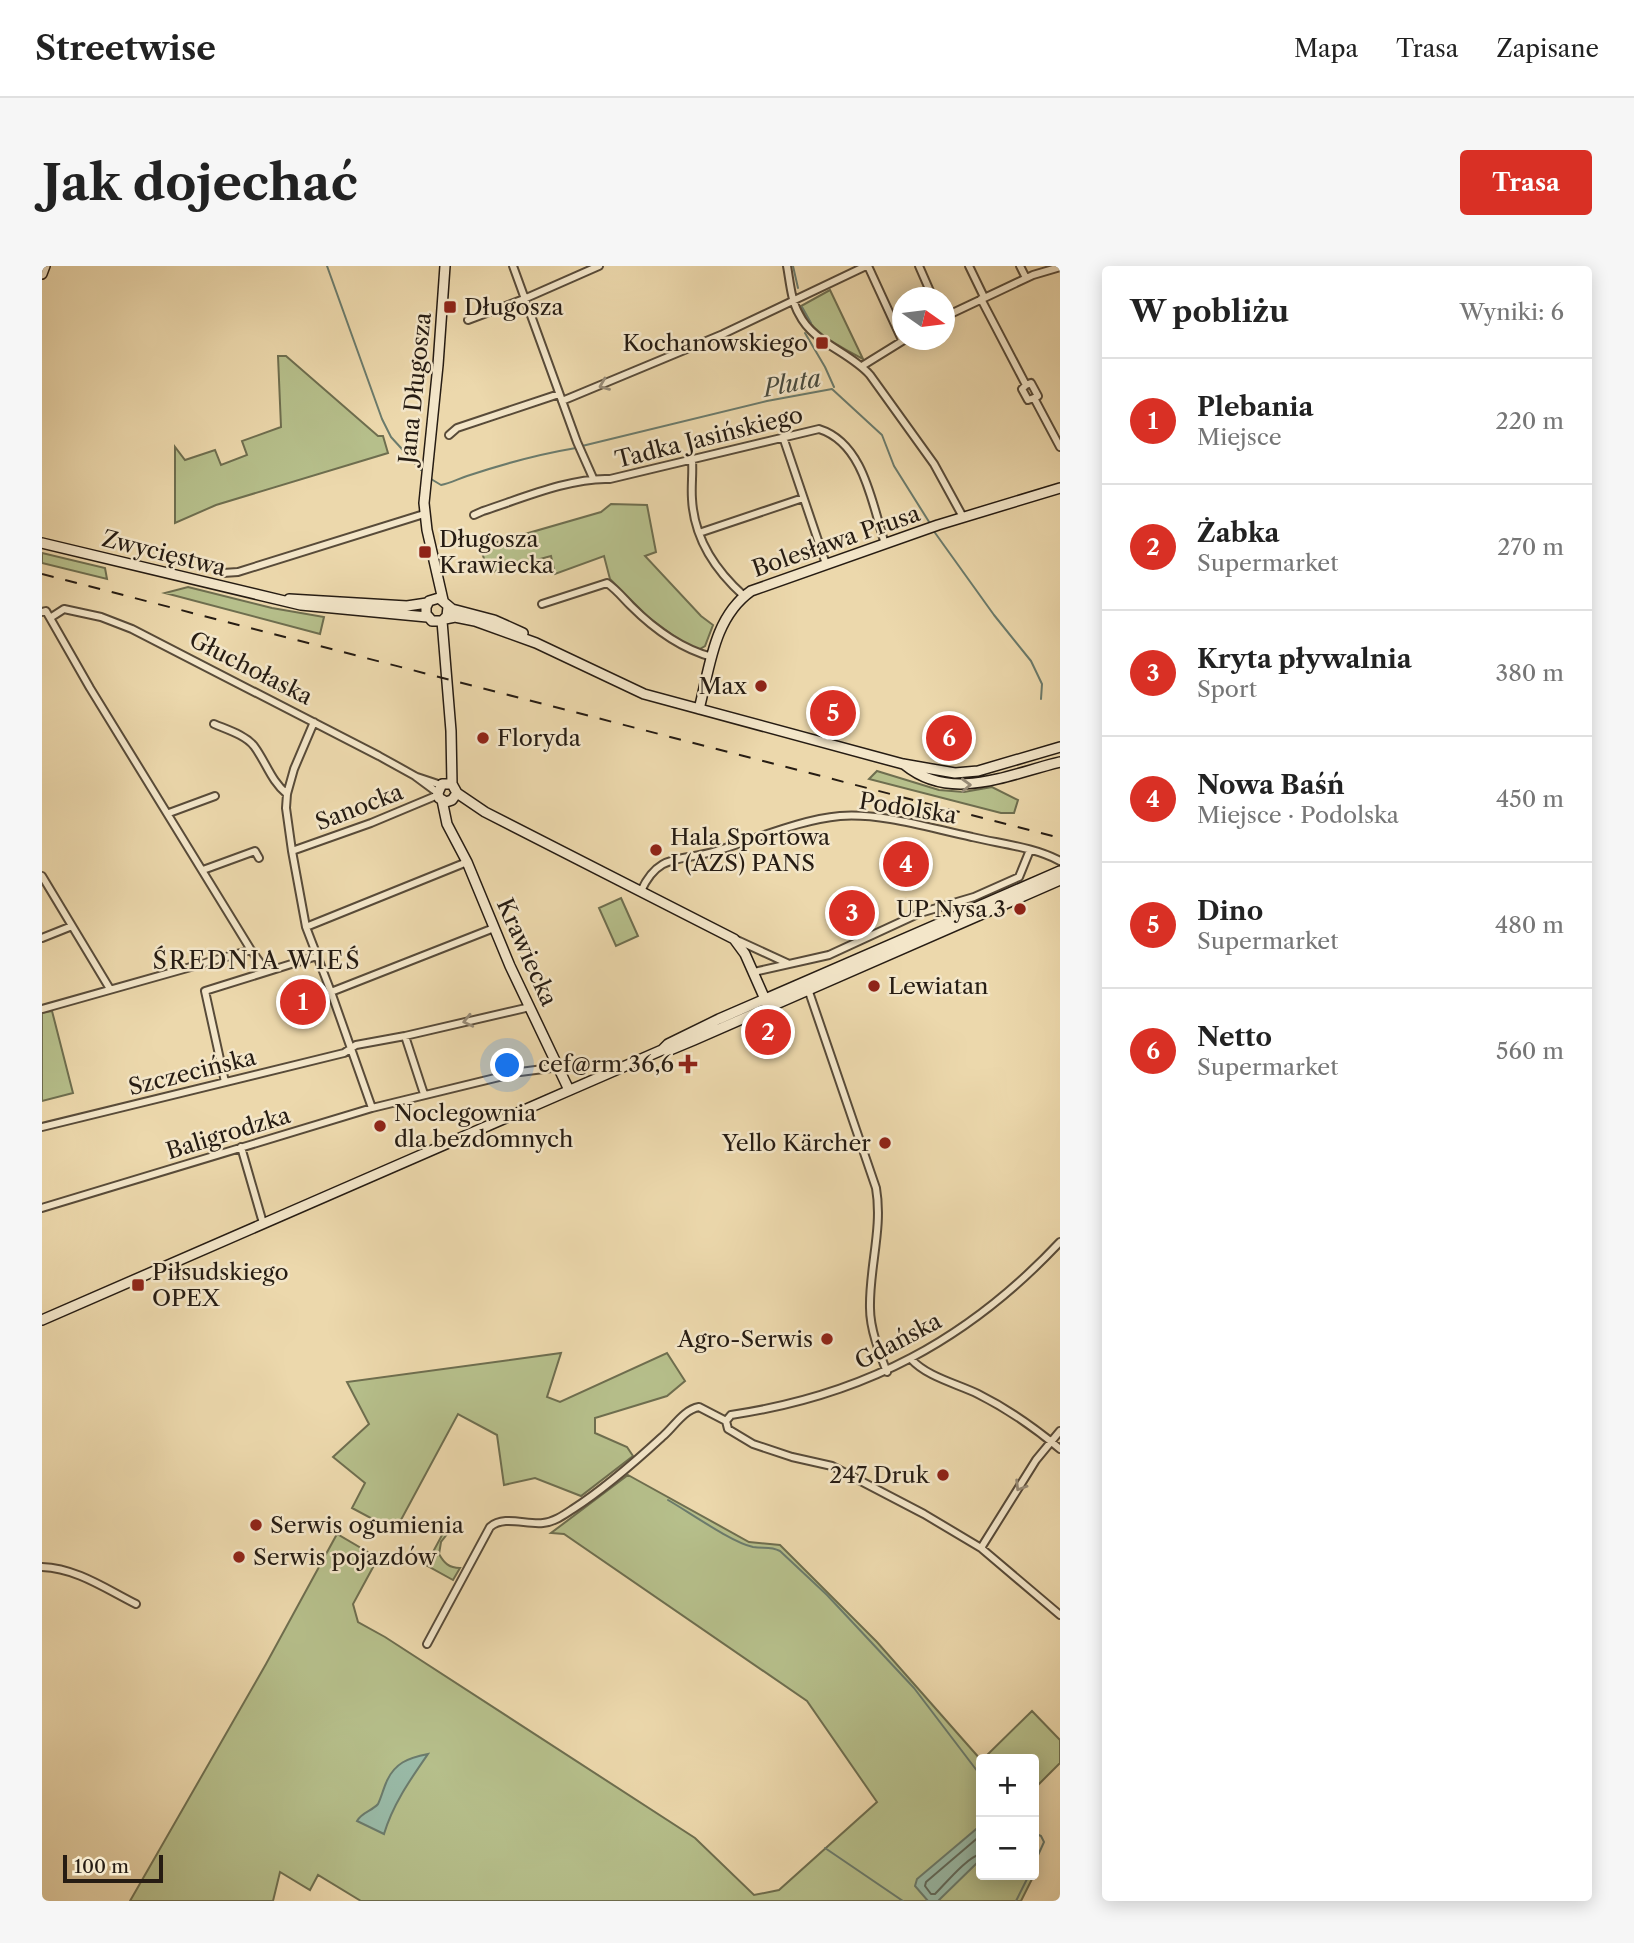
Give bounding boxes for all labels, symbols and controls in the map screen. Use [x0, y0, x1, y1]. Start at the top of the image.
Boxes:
text: Streetwise [35, 28, 216, 69]
text: Mapa [1294, 34, 1358, 63]
text: Trasa [1396, 34, 1458, 63]
text: Zapisane [1496, 34, 1599, 63]
button: Trasa [1460, 150, 1592, 215]
text: Jak dojechać [42, 152, 358, 213]
north arrow [892, 287, 955, 350]
place label: Długosza [464, 293, 565, 321]
text: W pobliżu [1130, 293, 1289, 330]
text: Wyniki: 6 [1459, 298, 1564, 326]
marker: Długosza [442, 299, 458, 315]
street label: Jana Długosza [393, 310, 437, 468]
place label: Kochanowskiego [622, 329, 808, 357]
marker: Kochanowskiego [814, 335, 830, 351]
water label: Pluta [759, 363, 823, 403]
one-way arrow [598, 376, 610, 390]
text: Plebania [1197, 391, 1314, 423]
street label: Tadka Jasińskiego [612, 400, 806, 474]
text: 1 [1148, 407, 1158, 435]
text: 220 m [1495, 407, 1564, 435]
text: Miejsce [1197, 423, 1282, 451]
street label: Bolesława Prusa [748, 499, 925, 583]
text: Żabka [1197, 517, 1280, 549]
street label: Zwycięstwa [99, 524, 230, 582]
place label: Długosza Krawiecka [439, 525, 555, 579]
text: 2 [1146, 533, 1160, 561]
text: 270 m [1497, 533, 1564, 561]
marker: Długosza Krawiecka [417, 544, 433, 560]
text: Supermarket [1197, 549, 1338, 577]
street label: Głuchołaska [185, 625, 318, 711]
text: Kryta pływalnia [1197, 643, 1412, 675]
text: 3 [1147, 659, 1160, 687]
text: 380 m [1496, 659, 1564, 687]
place label: Max [698, 672, 748, 700]
text: Sport [1197, 675, 1257, 703]
marker: Max [753, 678, 769, 694]
pin: 5 [810, 687, 856, 739]
pin: 6 [926, 712, 972, 764]
place label: Floryda [497, 724, 582, 752]
marker: Floryda [475, 730, 491, 746]
text: Nowa Baśń [1197, 769, 1345, 801]
street label: Sanocka [311, 777, 407, 836]
one-way arrow [961, 777, 972, 792]
text: 4 [1146, 785, 1160, 813]
text: 450 m [1496, 785, 1564, 813]
street label: Podolska [857, 786, 960, 830]
text: Miejsce · Podolska [1197, 801, 1399, 829]
place label: Hala Sportowa I (AZS) PANS [670, 823, 831, 877]
pin: 4 [883, 838, 929, 890]
marker: Hala Sportowa I (AZS) PANS [648, 842, 664, 858]
pin: 3 [829, 887, 875, 939]
street label: Krawiecka [491, 894, 564, 1011]
place label: UP Nysa 3 [896, 895, 1006, 923]
text: Dino [1197, 895, 1263, 927]
marker: UP Nysa 3 [1012, 901, 1028, 917]
text: 5 [1147, 911, 1159, 939]
text: 480 m [1495, 911, 1564, 939]
text: Supermarket [1197, 927, 1338, 955]
district label: ŚREDNIA WIEŚ [152, 945, 362, 975]
place label: Lewiatan [888, 972, 988, 1000]
pin: 1 [280, 976, 326, 1028]
marker: Lewiatan [866, 978, 882, 994]
pin: 2 [745, 1006, 791, 1058]
one-way arrow [462, 1013, 474, 1028]
text: Netto [1197, 1021, 1272, 1053]
text: 6 [1146, 1037, 1160, 1065]
text: 560 m [1496, 1037, 1564, 1065]
street label: Szczecińska [125, 1042, 260, 1101]
your location [490, 1048, 524, 1082]
place label: cef@rm 36,6 [538, 1050, 674, 1078]
text: Supermarket [1197, 1053, 1338, 1081]
marker: cef@rm 36,6 [680, 1056, 696, 1072]
place label: Noclegownia dla bezdomnych [394, 1099, 573, 1153]
street label: Baligrodzka [162, 1101, 294, 1165]
marker: Noclegownia dla bezdomnych [372, 1118, 388, 1134]
place label: Yello Kärcher [721, 1129, 871, 1157]
marker: Yello Kärcher [877, 1135, 893, 1151]
place label: Piłsudskiego OPEX [152, 1258, 289, 1312]
marker: Piłsudskiego OPEX [130, 1277, 146, 1293]
street label: Gdańska [850, 1306, 947, 1375]
place label: Agro-Serwis [676, 1325, 813, 1353]
marker: Agro-Serwis [819, 1331, 835, 1347]
place label: 247 Druk [829, 1461, 931, 1489]
marker: 247 Druk [935, 1467, 951, 1483]
one-way arrow [1015, 1478, 1028, 1491]
place label: Serwis ogumienia [270, 1511, 465, 1539]
marker: Serwis ogumienia [248, 1517, 264, 1533]
place label: Serwis pojazdów [253, 1543, 438, 1571]
marker: Serwis pojazdów [231, 1549, 247, 1565]
map controls [976, 1754, 1039, 1880]
button: + [976, 1754, 1039, 1817]
button: − [976, 1817, 1039, 1880]
scale bar [63, 1852, 163, 1884]
text: 100 m [74, 1855, 129, 1878]

